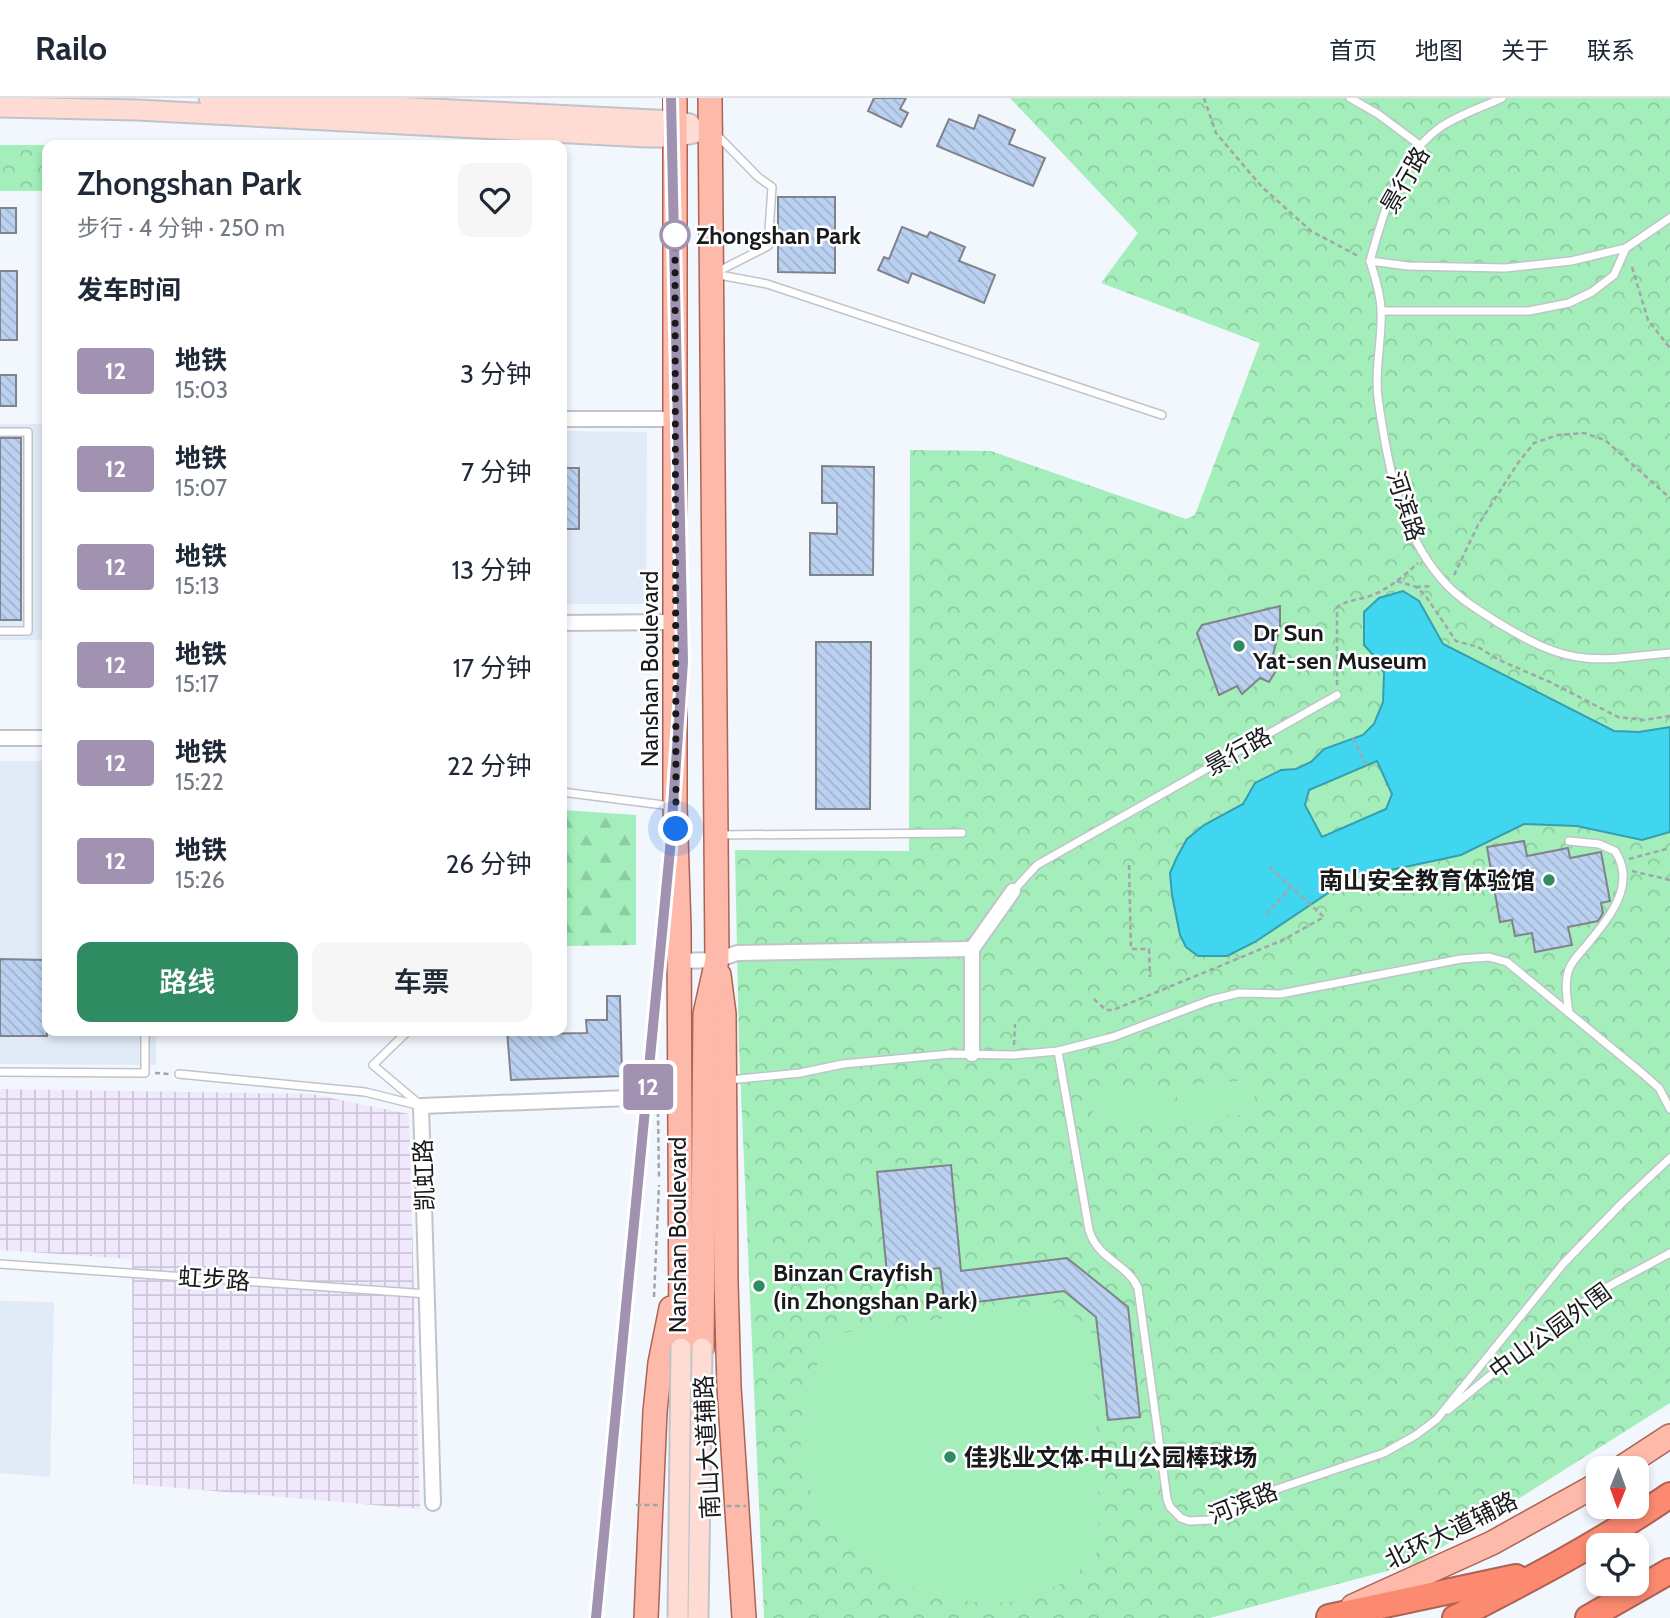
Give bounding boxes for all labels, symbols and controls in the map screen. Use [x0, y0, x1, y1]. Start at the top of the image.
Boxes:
text: Railo [35, 28, 107, 68]
text: 首页 [1329, 36, 1377, 65]
text: 地图 [1415, 36, 1463, 65]
text: 关于 [1501, 36, 1549, 65]
text: 联系 [1587, 36, 1635, 65]
street label: 景行路 [1374, 142, 1436, 218]
text: Zhongshan Park [77, 163, 302, 203]
button: heart [458, 163, 532, 237]
text: 步行 · 4 分钟 · 250 m [77, 214, 285, 242]
marker: Zhongshan Park [660, 220, 690, 250]
place label: Zhongshan Park [696, 221, 861, 250]
text: 发车时间 [77, 274, 181, 306]
text: 地铁 [175, 344, 227, 376]
text: 12 [105, 356, 126, 385]
text: 3 分钟 [460, 358, 532, 390]
text: 15:03 [175, 376, 228, 404]
text: 地铁 [175, 442, 227, 474]
text: 12 [105, 454, 126, 483]
text: 7 分钟 [461, 456, 532, 488]
street label: 河滨路 [1381, 467, 1431, 545]
text: 15:07 [175, 474, 227, 502]
text: 地铁 [175, 540, 227, 572]
text: 12 [105, 552, 126, 581]
text: 13 分钟 [452, 554, 532, 586]
street label: Nanshan Boulevard [635, 571, 664, 767]
text: 15:13 [175, 572, 220, 600]
place label: Dr Sun Yat-sen Museum [1252, 618, 1427, 675]
text: 地铁 [175, 638, 227, 670]
marker: Dr Sun Yat-sen Museum [1231, 638, 1247, 654]
text: 12 [105, 650, 126, 679]
text: 17 分钟 [453, 652, 532, 684]
text: 15:17 [175, 670, 219, 698]
street label: 景行路 [1199, 721, 1277, 781]
text: 地铁 [175, 736, 227, 768]
text: 12 [105, 748, 126, 777]
text: 22 分钟 [447, 750, 532, 782]
text: 15:22 [175, 768, 224, 796]
your location [658, 811, 693, 846]
text: 地铁 [175, 834, 227, 866]
text: 12 [105, 846, 126, 875]
text: 26 分钟 [446, 848, 532, 880]
text: 15:26 [175, 866, 225, 894]
place label: 南山安全教育体验馆 [1319, 866, 1535, 895]
marker: 南山安全教育体验馆 [1541, 872, 1557, 888]
button: 路线 [77, 942, 298, 1022]
button: 车票 [312, 942, 532, 1022]
line badge: 12 [616, 1064, 680, 1110]
text: 12 [637, 1072, 659, 1101]
street label: Nanshan Boulevard [663, 1137, 692, 1333]
street label: 凯虹路 [408, 1139, 440, 1211]
place label: Binzan Crayfish (in Zhongshan Park) [773, 1258, 978, 1315]
street label: 虹步路 [177, 1262, 251, 1296]
street label: 中山公园外围 [1483, 1277, 1617, 1385]
marker: Binzan Crayfish (in Zhongshan Park) [751, 1278, 767, 1294]
street label: 南山大道辅路 [689, 1374, 725, 1520]
place label: 佳兆业文体·中山公园棒球场 [964, 1443, 1258, 1472]
marker: 佳兆业文体·中山公园棒球场 [942, 1449, 958, 1465]
north arrow [1586, 1456, 1648, 1519]
map controls [1586, 1456, 1649, 1596]
street label: 河滨路 [1204, 1476, 1282, 1530]
street label: 北环大道辅路 [1380, 1485, 1522, 1575]
button: locate [1586, 1533, 1649, 1596]

